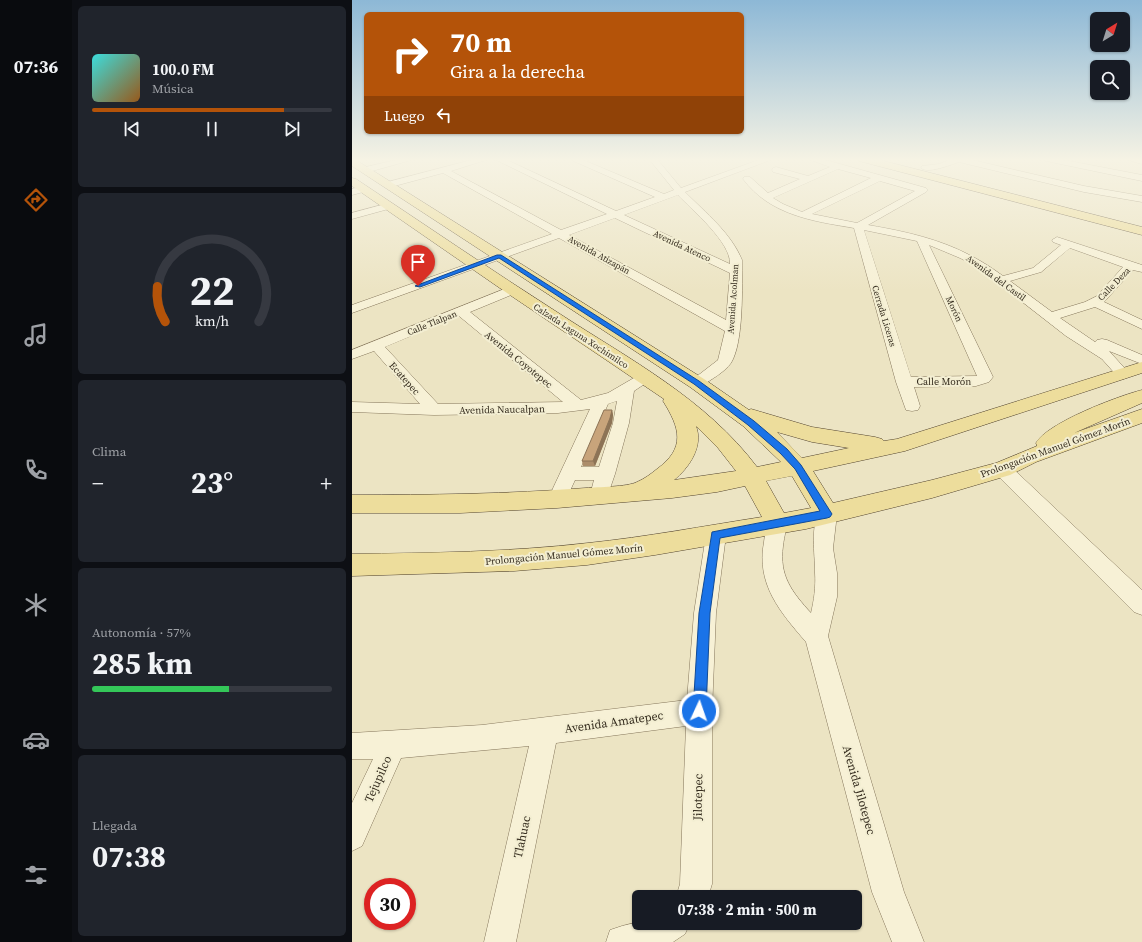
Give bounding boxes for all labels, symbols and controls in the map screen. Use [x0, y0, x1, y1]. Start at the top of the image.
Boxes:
north arrow [1090, 12, 1130, 52]
map controls [1090, 12, 1130, 100]
text: 70 m [450, 23, 512, 61]
icon: right [384, 28, 436, 80]
text: 07:36 [14, 54, 58, 79]
text: 100.0 FM [152, 59, 214, 80]
text: Gira a la derecha [450, 59, 585, 84]
button: search [1090, 60, 1130, 100]
text: Música [152, 80, 194, 97]
icon: left [433, 104, 455, 126]
text: Luego [384, 105, 425, 126]
icon: previous [121, 118, 143, 140]
icon: pause [201, 118, 223, 140]
icon: next [281, 118, 303, 140]
icon: directions [22, 186, 50, 214]
street label: Avenida Atenco [651, 227, 713, 265]
street label: Avenida Atizapán [566, 233, 633, 277]
pin [401, 245, 435, 286]
icon: arrive [407, 251, 429, 273]
street label: Avenida del Castil [964, 252, 1029, 304]
text: 22 [189, 262, 235, 319]
street label: Avenida Acolman [725, 263, 741, 334]
street label: Calle Deza [1095, 264, 1133, 303]
street label: Cerrada Liceras [869, 284, 899, 348]
street label: Morón [943, 294, 965, 324]
street label: Calzada Laguna Xochimilco [531, 301, 631, 371]
street label: Calle Tlalpan [405, 307, 459, 338]
text: km/h [195, 310, 229, 330]
icon: music [22, 321, 50, 349]
street label: Avenida Coyotepec [482, 328, 556, 391]
street label: Ecatepec [386, 359, 423, 398]
street label: Calle Morón [917, 375, 971, 388]
street label: Avenida Naucalpan [459, 402, 545, 417]
street label: Prolongación Manuel Gómez Morín [978, 414, 1132, 481]
text: Clima [92, 443, 126, 460]
icon: phone [22, 456, 50, 484]
text: 23° [191, 462, 233, 503]
text: − [92, 468, 104, 498]
text: + [320, 468, 332, 498]
street label: Prolongación Manuel Gómez Morín [485, 541, 644, 568]
icon: climate [22, 591, 50, 619]
text: Autonomía · 57% [92, 624, 191, 641]
text: 285 km [92, 643, 192, 684]
position arrow [678, 690, 720, 732]
street label: Avenida Amatepec [564, 707, 664, 737]
icon: car [22, 726, 50, 754]
street label: Avenida Jilotepec [839, 743, 879, 837]
street label: Tejupilco [361, 753, 396, 805]
street label: Jilotepec [690, 773, 706, 822]
street label: Tlahuac [510, 814, 534, 860]
text: Llegada [92, 817, 137, 834]
text: 07:38 [92, 836, 166, 877]
icon: filters [22, 861, 50, 889]
speed limit sign: 30 [364, 878, 416, 930]
text: 07:38 · 2 min · 500 m [678, 899, 817, 920]

